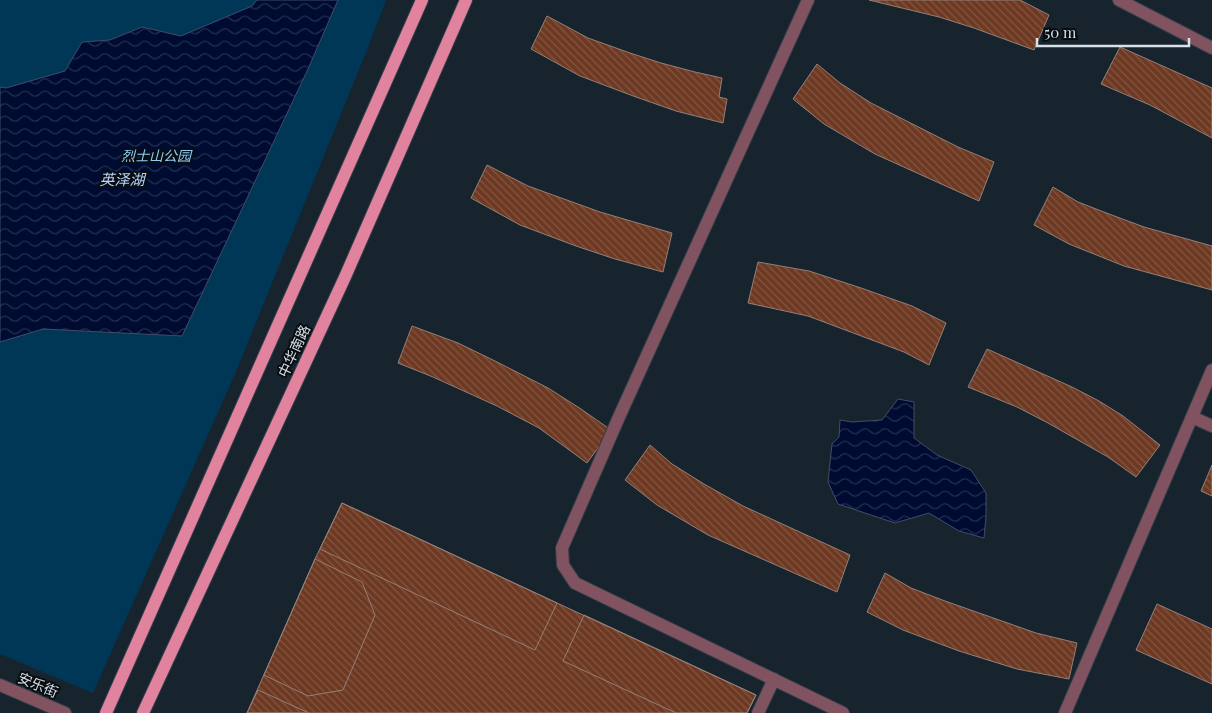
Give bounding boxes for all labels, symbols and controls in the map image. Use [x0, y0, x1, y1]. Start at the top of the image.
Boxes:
scale bar [1037, 15, 1190, 47]
text: 50 m [1044, 22, 1077, 42]
park label: 烈士山公园 [121, 146, 193, 165]
water label: 英泽湖 [99, 169, 146, 189]
street label: 中华南路 [273, 321, 314, 380]
street label: 安乐街 [15, 668, 61, 701]

